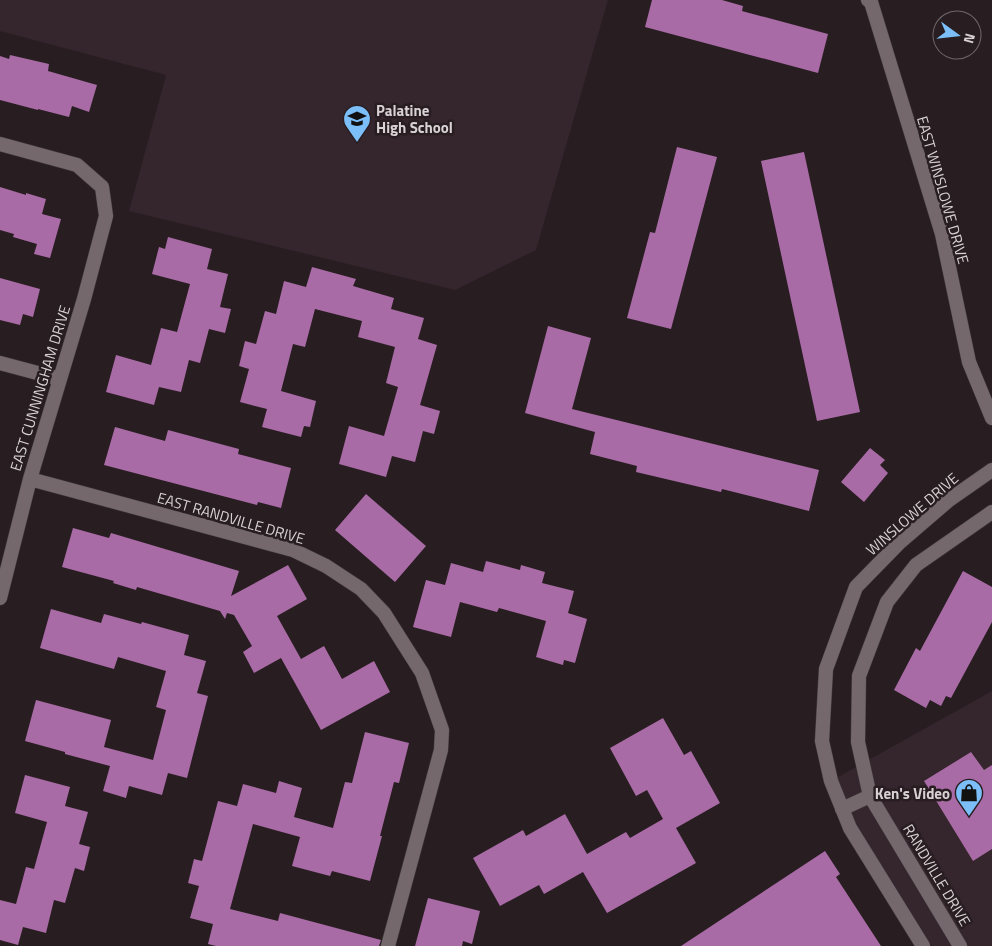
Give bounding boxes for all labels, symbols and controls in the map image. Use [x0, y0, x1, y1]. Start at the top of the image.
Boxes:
north arrow [932, 10, 982, 60]
text: N [959, 31, 981, 46]
place label: Palatine High School [376, 99, 453, 139]
school or university icon: Palatine High School [342, 104, 372, 143]
street label: EAST WINSLOWE DRIVE [911, 113, 975, 267]
street label: EAST CUNNINGHAM DRIVE [4, 302, 76, 474]
street label: WINSLOWE DRIVE [860, 467, 964, 561]
street label: EAST RANDVILLE DRIVE [155, 486, 307, 550]
shop icon: Ken's Video [954, 778, 984, 817]
place label: Ken's Video [875, 782, 950, 805]
street label: RANDVILLE DRIVE [897, 819, 977, 931]

